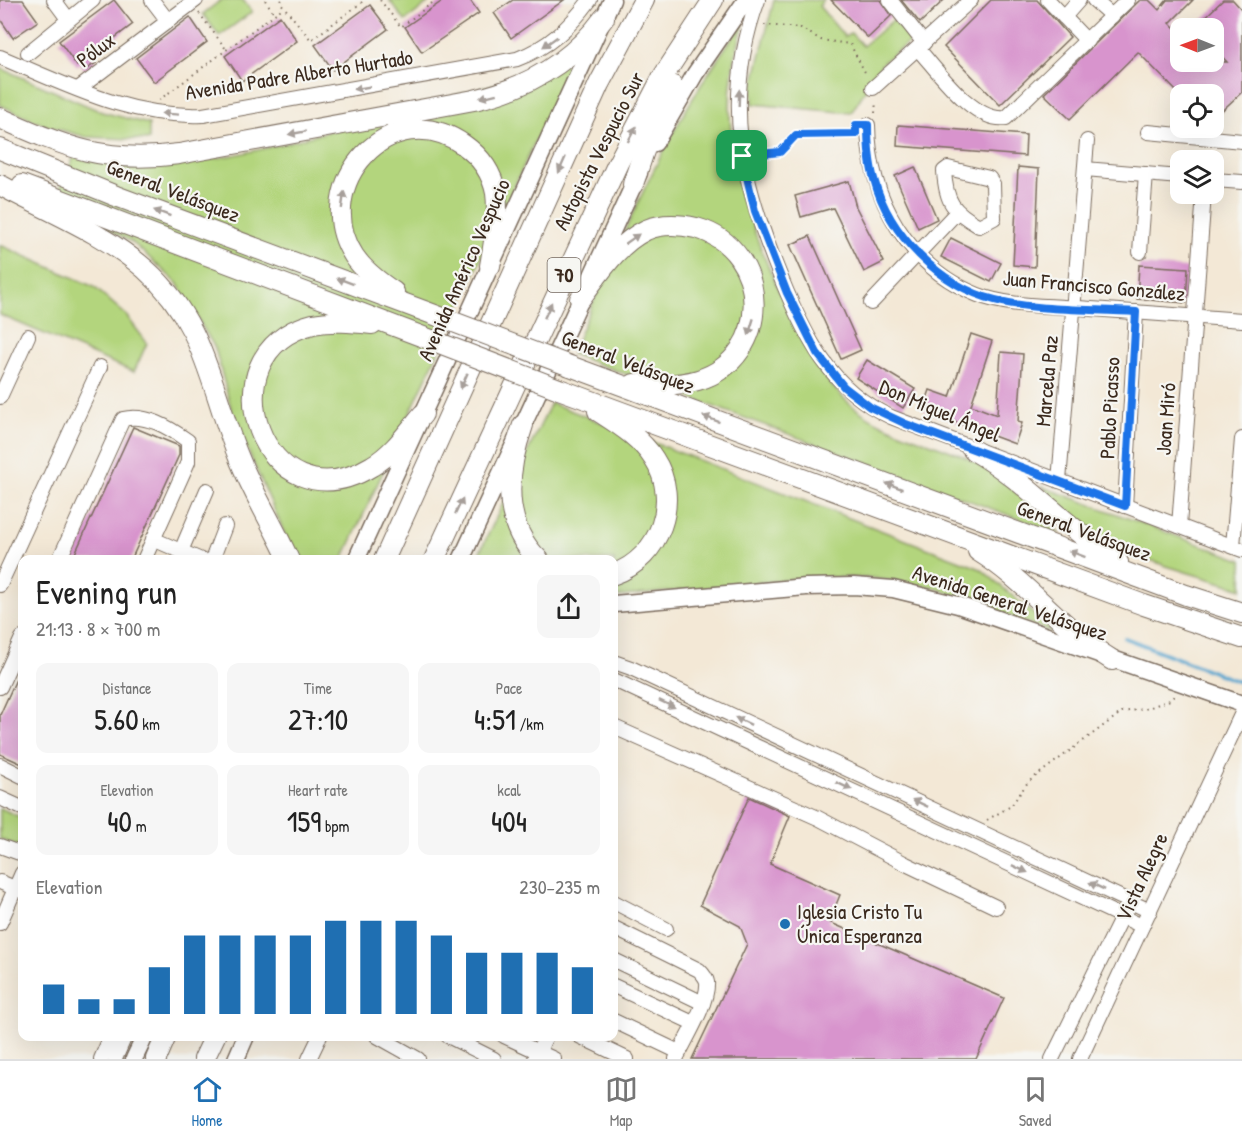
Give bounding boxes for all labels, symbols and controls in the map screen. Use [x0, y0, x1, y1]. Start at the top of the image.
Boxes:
north arrow [1170, 18, 1224, 72]
map controls [1170, 18, 1224, 204]
street label: Pólux [70, 25, 121, 74]
one-way arrow [543, 36, 559, 48]
street label: Avenida Padre Alberto Hurtado [183, 42, 415, 107]
street label: Autopista Vespucio Sur [546, 67, 651, 235]
one-way arrow [353, 84, 372, 93]
button: locate [1170, 84, 1224, 138]
one-way arrow [734, 89, 744, 108]
one-way arrow [479, 92, 498, 102]
one-way arrow [160, 110, 179, 119]
one-way arrow [627, 125, 637, 142]
one-way arrow [287, 129, 306, 138]
pin [716, 130, 767, 181]
icon: arrive [725, 139, 758, 172]
button: layers [1170, 150, 1224, 204]
street label: General Velásquez [102, 152, 244, 229]
one-way arrow [557, 156, 566, 173]
street label: Avenida Américo Vespucio [410, 174, 517, 365]
one-way arrow [338, 191, 347, 210]
one-way arrow [153, 208, 171, 218]
one-way arrow [624, 233, 640, 245]
road number: 70 [548, 258, 580, 292]
street label: Juan Francisco González [1002, 263, 1186, 308]
one-way arrow [335, 276, 353, 286]
one-way arrow [544, 301, 553, 318]
one-way arrow [746, 318, 755, 336]
street label: General Velásquez [557, 323, 699, 400]
street label: Marcela Paz [1028, 334, 1065, 428]
street label: Pablo Picasso [1092, 356, 1127, 460]
one-way arrow [460, 372, 469, 389]
street label: Don Miguel Ángel [875, 372, 1006, 449]
street label: Joan Miró [1149, 382, 1182, 456]
one-way arrow [702, 413, 720, 423]
one-way arrow [885, 481, 903, 491]
street label: General Velásquez [1013, 493, 1155, 568]
one-way arrow [454, 498, 463, 515]
one-way arrow [1068, 549, 1086, 559]
street label: Avenida General Velásquez [909, 557, 1111, 648]
text: Evening run [36, 570, 177, 614]
button: share [537, 575, 600, 638]
text: 21:13 · 8 × 700 m [36, 615, 160, 642]
text: Distance [103, 677, 151, 699]
text: Time [304, 677, 332, 699]
text: Pace [496, 677, 522, 699]
text: 5.60 [94, 699, 139, 739]
text: 27:10 [288, 699, 348, 739]
text: 4:51 [474, 699, 516, 739]
one-way arrow [659, 699, 676, 708]
text: km [139, 713, 160, 735]
text: /km [516, 713, 544, 735]
one-way arrow [735, 716, 752, 725]
text: Elevation [100, 779, 154, 801]
text: Heart rate [288, 779, 348, 801]
text: kcal [497, 779, 521, 801]
one-way arrow [835, 782, 852, 791]
one-way arrow [911, 799, 928, 808]
text: 40 [107, 801, 132, 841]
text: 159 [287, 801, 321, 841]
text: 404 [491, 801, 527, 841]
text: m [132, 815, 147, 837]
text: bpm [321, 815, 349, 837]
street label: Vista Alegre [1108, 828, 1175, 926]
one-way arrow [1012, 865, 1029, 874]
text: Elevation [36, 873, 102, 900]
text: 230–235 m [519, 873, 600, 900]
one-way arrow [1088, 882, 1105, 891]
place label: Iglesia Cristo Tu Única Esperanza [797, 897, 923, 950]
marker: Iglesia Cristo Tu Única Esperanza [778, 917, 792, 931]
tab: Home [191, 1073, 224, 1131]
tab: Map [605, 1073, 638, 1131]
tab: Saved [1019, 1073, 1052, 1131]

